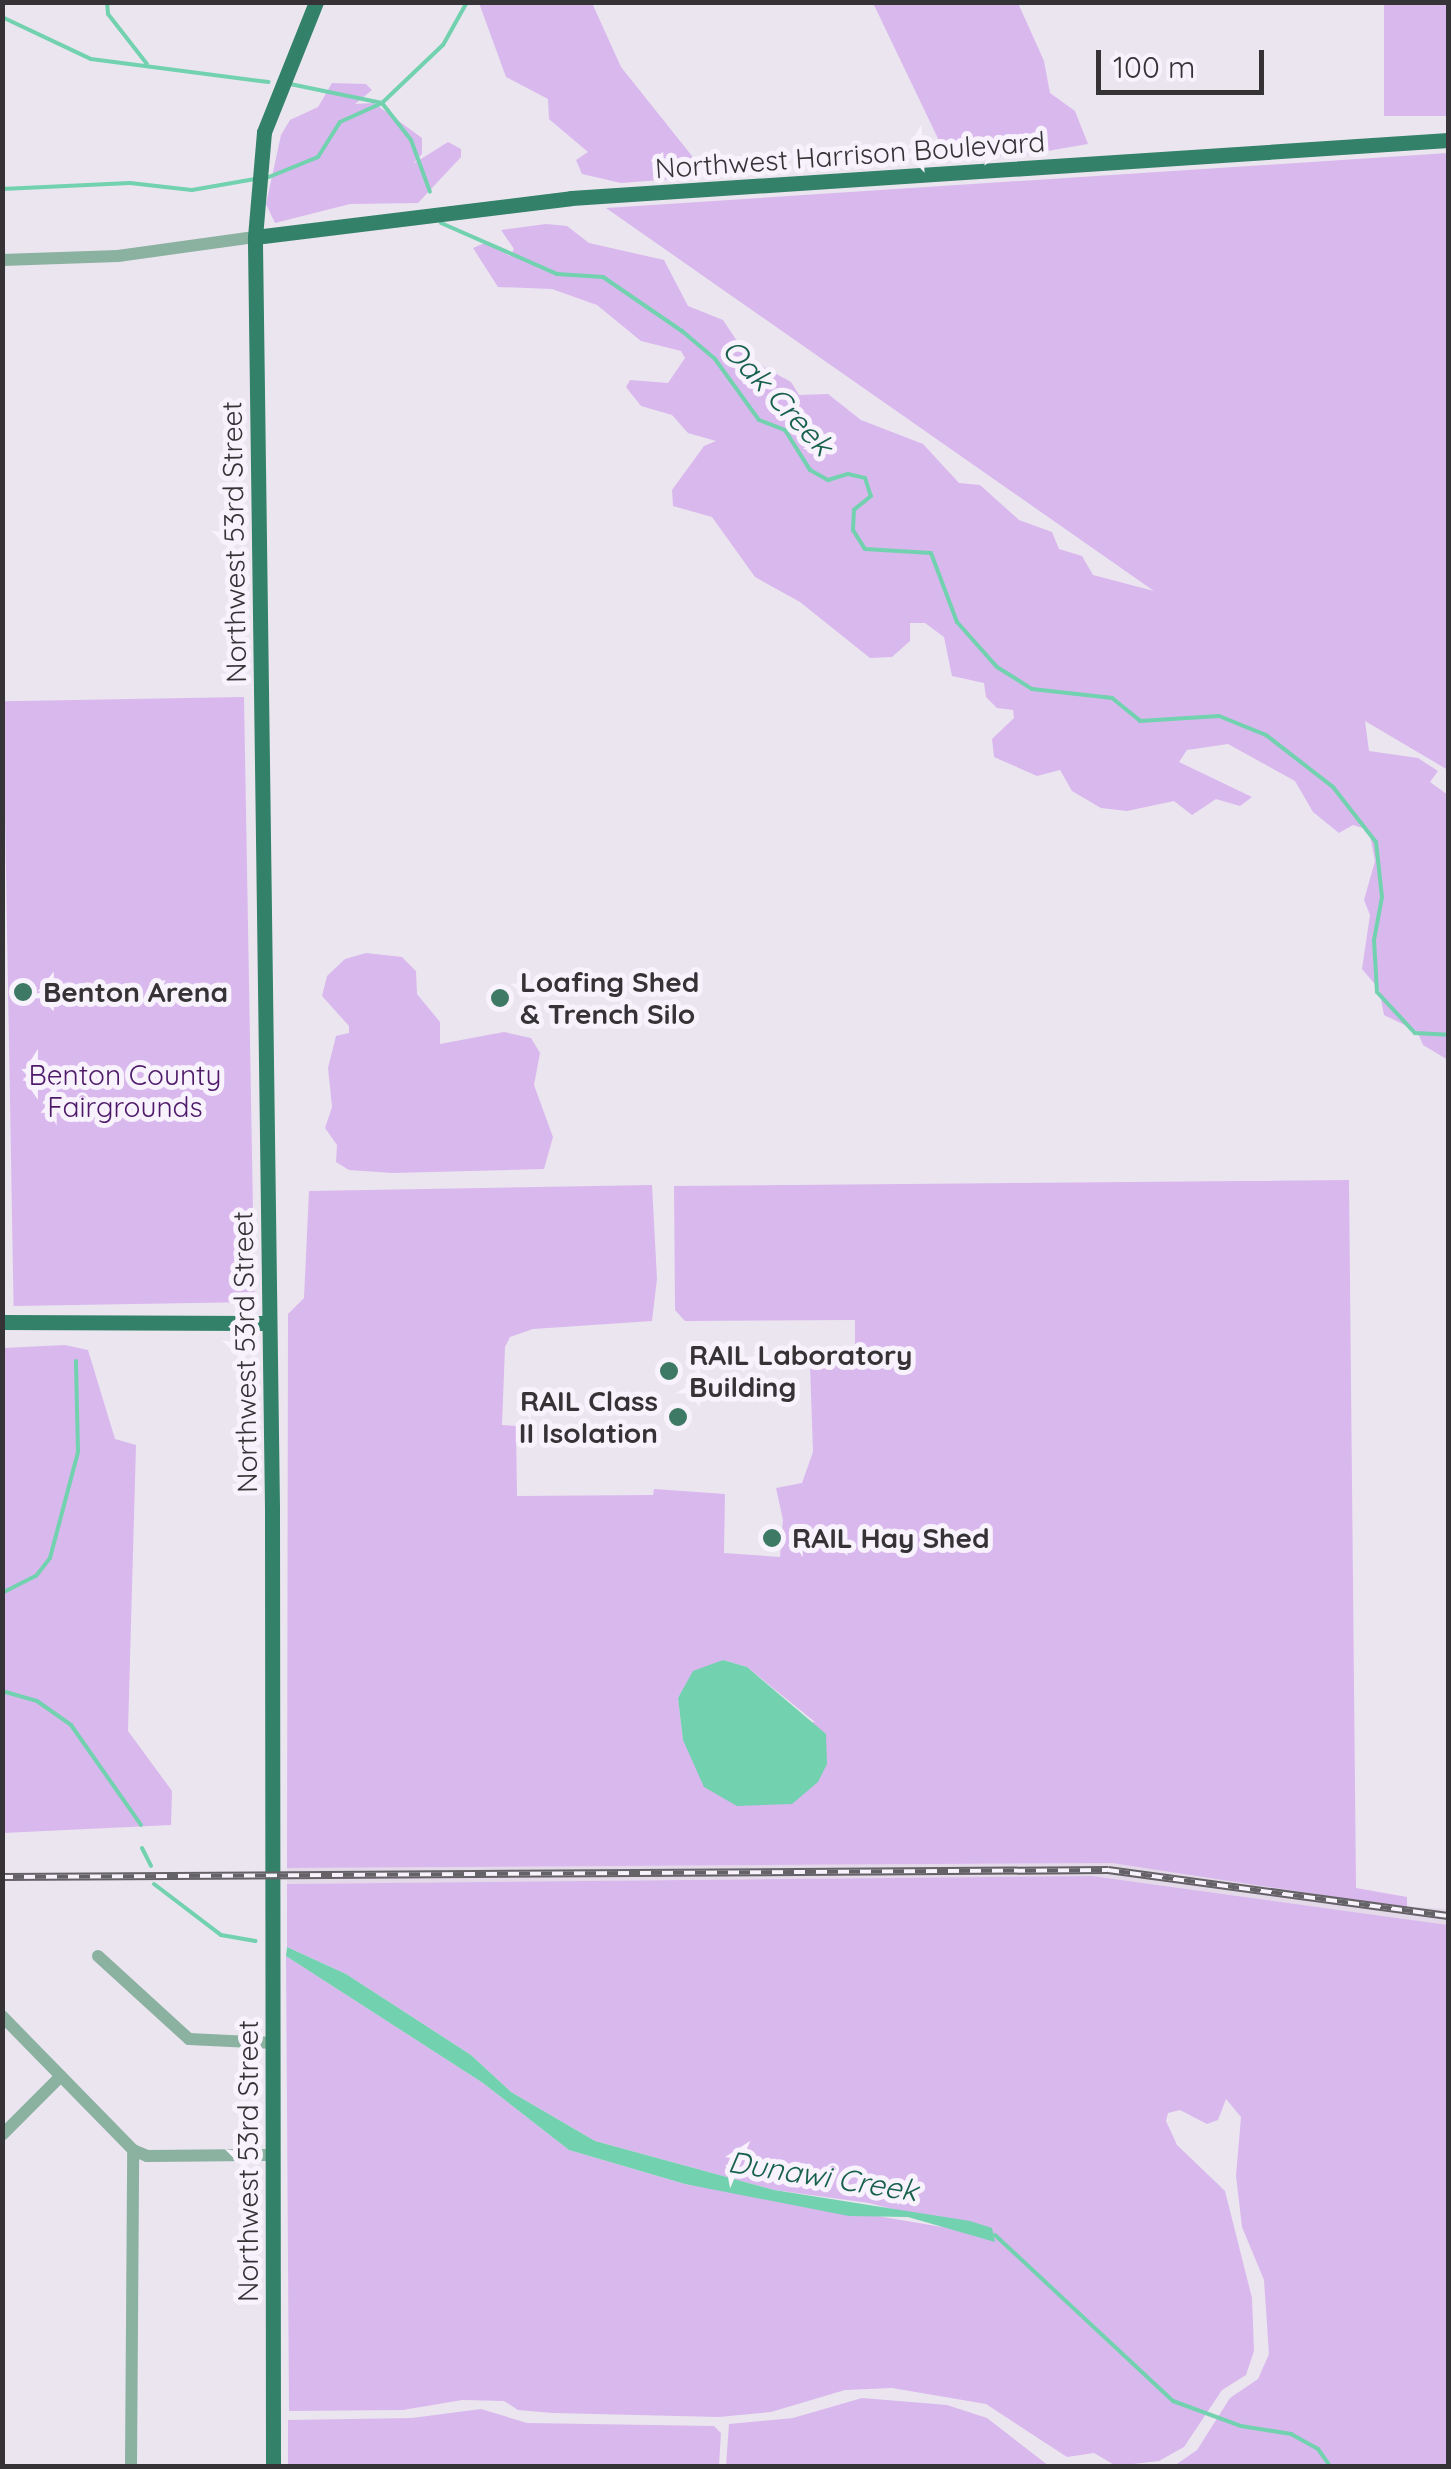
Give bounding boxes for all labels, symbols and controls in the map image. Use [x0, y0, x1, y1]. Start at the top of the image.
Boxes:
scale bar [1101, 30, 1268, 92]
text: 100 m [1113, 48, 1195, 86]
street label: Northwest Harrison Boulevard [654, 125, 1046, 185]
water label: Oak Creek [715, 331, 841, 463]
street label: Northwest 53rd Street [215, 401, 253, 683]
place label: Loafing Shed & Trench Silo [520, 965, 699, 1031]
place label: Benton Arena [43, 975, 228, 1009]
marker: Benton Arena [12, 981, 34, 1003]
marker: Loafing Shed & Trench Silo [489, 987, 511, 1009]
park label: Benton County Fairgrounds [28, 1058, 222, 1124]
street label: Northwest 53rd Street [226, 1211, 264, 1493]
place label: RAIL Laboratory Building [689, 1338, 913, 1404]
marker: RAIL Laboratory Building [658, 1360, 680, 1382]
place label: RAIL Class II Isolation [519, 1384, 658, 1450]
marker: RAIL Class II Isolation [667, 1406, 689, 1428]
place label: RAIL Hay Shed [792, 1521, 990, 1555]
marker: RAIL Hay Shed [761, 1527, 783, 1549]
street label: Northwest 53rd Street [231, 2020, 265, 2302]
water label: Dunawi Creek [726, 2143, 920, 2209]

